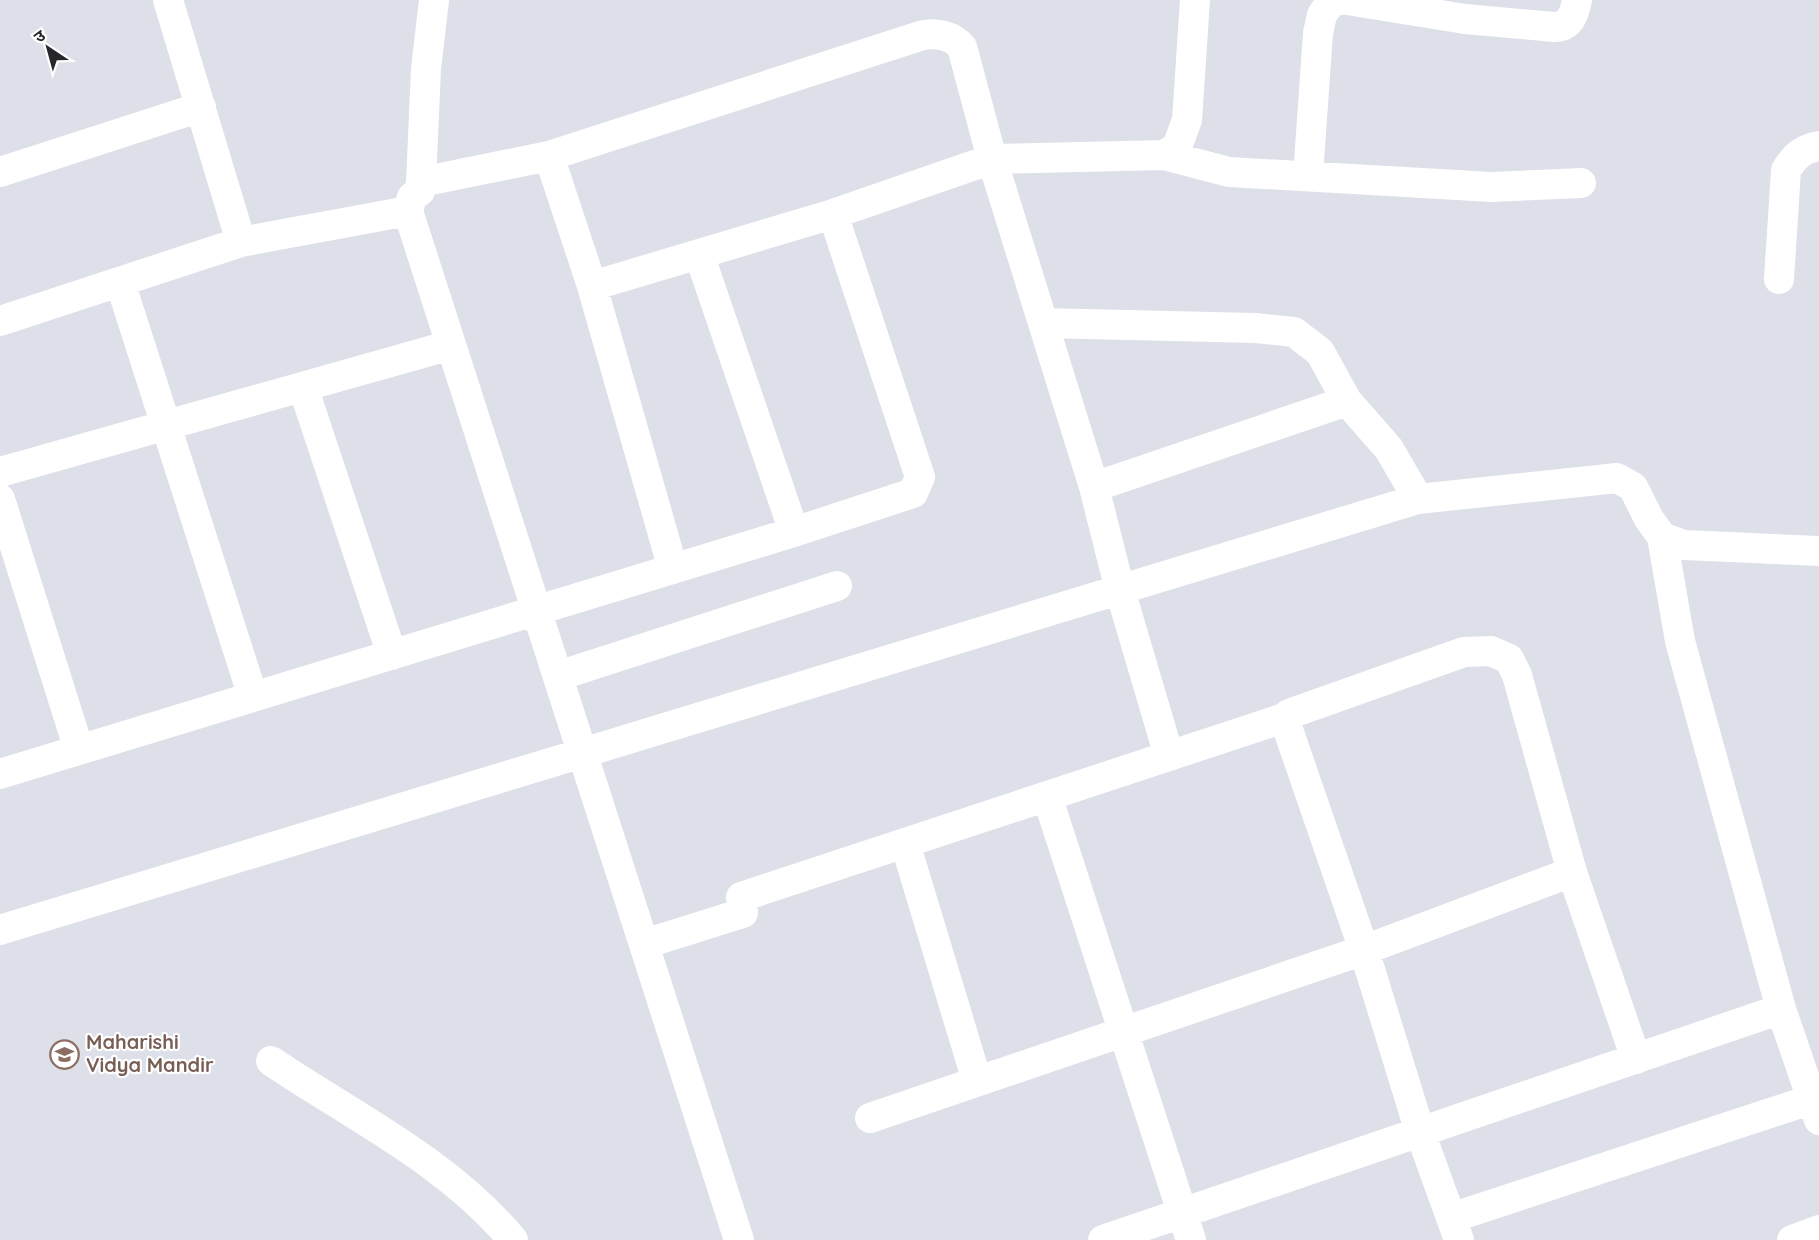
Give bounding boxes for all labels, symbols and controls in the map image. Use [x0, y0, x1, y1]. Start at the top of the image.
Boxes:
north arrow [18, 18, 78, 78]
text: उ [30, 25, 49, 47]
place label: Maharishi Vidya Mandir [86, 1029, 214, 1077]
school or university icon: Maharishi Vidya Mandir [49, 1038, 81, 1070]

